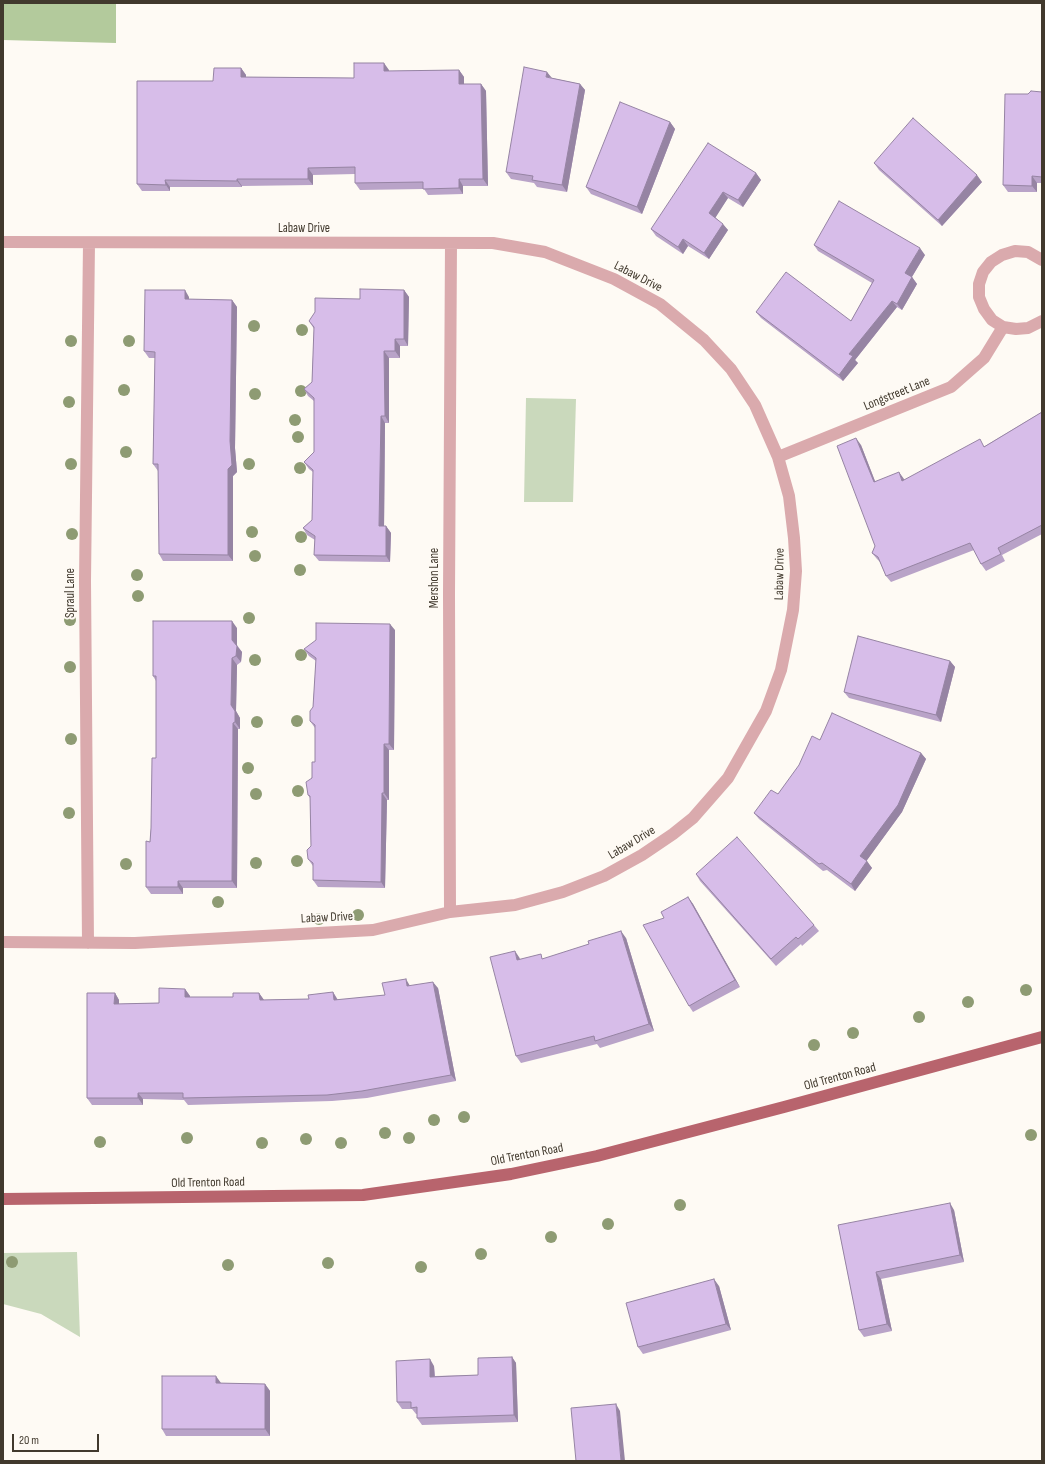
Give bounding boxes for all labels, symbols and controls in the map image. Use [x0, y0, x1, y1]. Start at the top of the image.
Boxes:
street label: Labaw Drive [278, 221, 330, 237]
street label: Labaw Drive [611, 258, 665, 296]
street label: Longstreet Lane [862, 374, 932, 414]
street label: Mershon Lane [427, 548, 443, 608]
street label: Labaw Drive [772, 548, 788, 600]
street label: Spraul Lane [63, 568, 79, 618]
street label: Labaw Drive [606, 823, 658, 863]
street label: Labaw Drive [301, 909, 353, 927]
street label: Old Trenton Road [802, 1060, 878, 1094]
street label: Old Trenton Road [489, 1140, 565, 1170]
street label: Old Trenton Road [171, 1175, 245, 1191]
scale bar [14, 1426, 101, 1452]
text: 20 m [19, 1433, 39, 1448]

